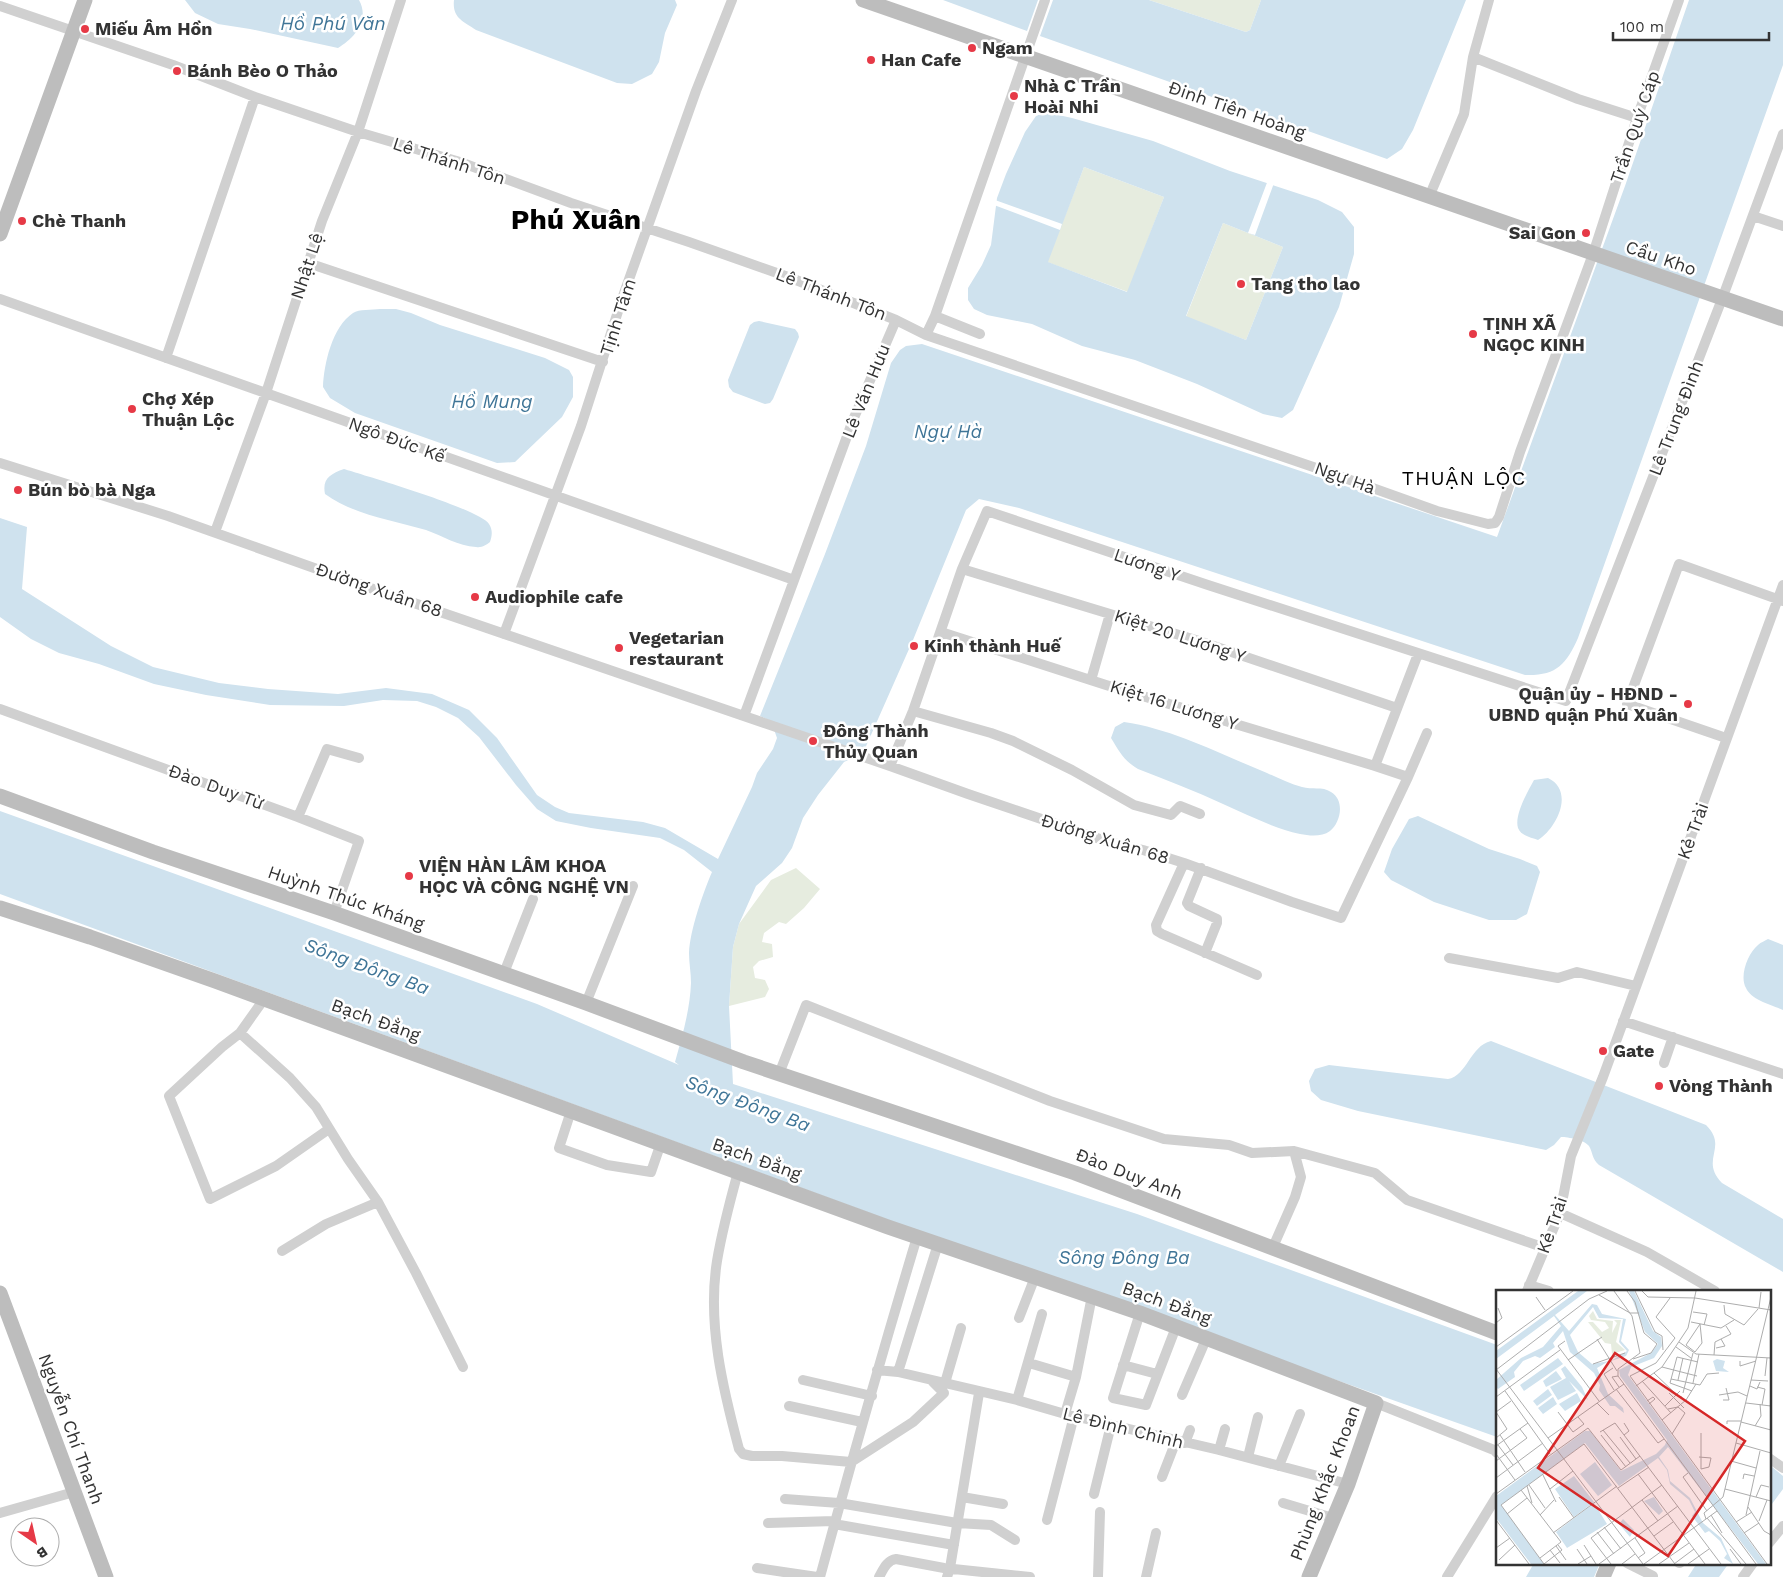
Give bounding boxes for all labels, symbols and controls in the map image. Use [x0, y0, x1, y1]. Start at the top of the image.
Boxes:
scale bar [1613, 10, 1769, 42]
water label: Hồ Phú Văn [280, 12, 386, 35]
place label: Miếu Âm Hồn [95, 18, 212, 39]
text: 100 m [1620, 18, 1664, 36]
marker: Miếu Âm Hồn [79, 23, 91, 35]
place label: Ngam [982, 37, 1033, 58]
marker: Ngam [966, 42, 978, 54]
place label: Han Cafe [881, 49, 961, 70]
marker: Han Cafe [865, 54, 877, 66]
place label: Bánh Bèo O Thảo [187, 60, 338, 81]
marker: Bánh Bèo O Thảo [171, 65, 183, 77]
street label: Trần Quý Cáp [1605, 68, 1664, 186]
place label: Nhà C Trần Hoài Nhi [1024, 75, 1121, 117]
street label: Đinh Tiên Hoàng [1166, 76, 1309, 143]
marker: Nhà C Trần Hoài Nhi [1008, 90, 1020, 102]
street label: Lê Thánh Tôn [390, 132, 508, 189]
district label: Phú Xuân [511, 203, 641, 236]
place label: Chè Thanh [32, 210, 126, 231]
marker: Chè Thanh [16, 215, 28, 227]
place label: Sai Gon [1509, 222, 1576, 243]
marker: Sai Gon [1580, 227, 1592, 239]
street label: Nhật Lệ [286, 230, 327, 302]
street label: Cầu Kho [1623, 236, 1699, 279]
street label: Lê Thánh Tôn [773, 263, 890, 324]
place label: Tang tho lao [1251, 273, 1360, 294]
street label: Tịnh Tâm [595, 276, 640, 358]
marker: Tang tho lao [1235, 278, 1247, 290]
place label: TỊNH XÃ NGỌC KINH [1483, 313, 1585, 355]
marker: TỊNH XÃ NGỌC KINH [1467, 328, 1479, 340]
street label: Lê Văn Hưu [837, 341, 894, 441]
street label: Lê Trung Đình [1644, 357, 1707, 478]
place label: Chợ Xép Thuận Lộc [142, 388, 234, 430]
water label: Hồ Mung [451, 390, 533, 413]
marker: Chợ Xép Thuận Lộc [126, 403, 138, 415]
street label: Ngô Đức Kế [346, 412, 448, 467]
water label: Ngự Hà [914, 420, 982, 443]
street label: Ngự Hà [1312, 457, 1378, 498]
district label: THUẬN LỘC [1402, 466, 1526, 490]
place label: Bún bò bà Nga [28, 479, 156, 500]
marker: Bún bò bà Nga [12, 484, 24, 496]
street label: Lương Y [1111, 543, 1184, 586]
street label: Đường Xuân 68 [313, 558, 445, 621]
place label: Audiophile cafe [485, 586, 623, 607]
marker: Audiophile cafe [469, 591, 481, 603]
street label: Kiệt 20 Lương Y [1112, 604, 1249, 667]
place label: Vegetarian restaurant [629, 627, 724, 669]
place label: Kinh thành Huế [924, 635, 1063, 656]
marker: Kinh thành Huế [908, 640, 920, 652]
marker: Vegetarian restaurant [613, 642, 625, 654]
street label: Kiệt 16 Lương Y [1107, 675, 1241, 734]
place label: Quận ủy - HĐND - UBND quận Phú Xuân [1488, 683, 1678, 725]
marker: Quận ủy - HĐND - UBND quận Phú Xuân [1682, 698, 1694, 710]
place label: Đông Thành Thủy Quan [823, 720, 929, 762]
marker: Đông Thành Thủy Quan [807, 735, 819, 747]
street label: Đào Duy Từ [166, 760, 267, 814]
street label: Kẻ Trài [1673, 800, 1712, 862]
street label: Đường Xuân 68 [1039, 809, 1172, 868]
place label: VIỆN HÀN LÂM KHOA HỌC VÀ CÔNG NGHỆ VN [419, 855, 629, 897]
street label: Huỳnh Thúc Kháng [265, 861, 428, 934]
marker: VIỆN HÀN LÂM KHOA HỌC VÀ CÔNG NGHỆ VN [403, 870, 415, 882]
water label: Sông Đông Ba [301, 933, 433, 1000]
street label: Bạch Đằng [329, 994, 424, 1046]
place label: Gate [1613, 1040, 1654, 1061]
marker: Gate [1597, 1045, 1609, 1057]
water label: Sông Đông Ba [682, 1070, 814, 1137]
place label: Vòng Thành [1669, 1075, 1773, 1096]
marker: Vòng Thành [1653, 1080, 1665, 1092]
street label: Bạch Đằng [710, 1133, 805, 1185]
street label: Đào Duy Anh [1073, 1143, 1186, 1204]
street label: Kẻ Trài [1532, 1194, 1571, 1256]
water label: Sông Đông Ba [1058, 1246, 1190, 1269]
street label: Bạch Đằng [1120, 1277, 1215, 1329]
inset map [1496, 1290, 1770, 1564]
street label: Nguyễn Chí Thanh [34, 1351, 108, 1507]
street label: Lê Đình Chinh [1060, 1402, 1186, 1453]
street label: Phùng Khắc Khoan [1285, 1402, 1364, 1563]
north arrow [10, 1517, 60, 1567]
text: B [33, 1543, 51, 1562]

